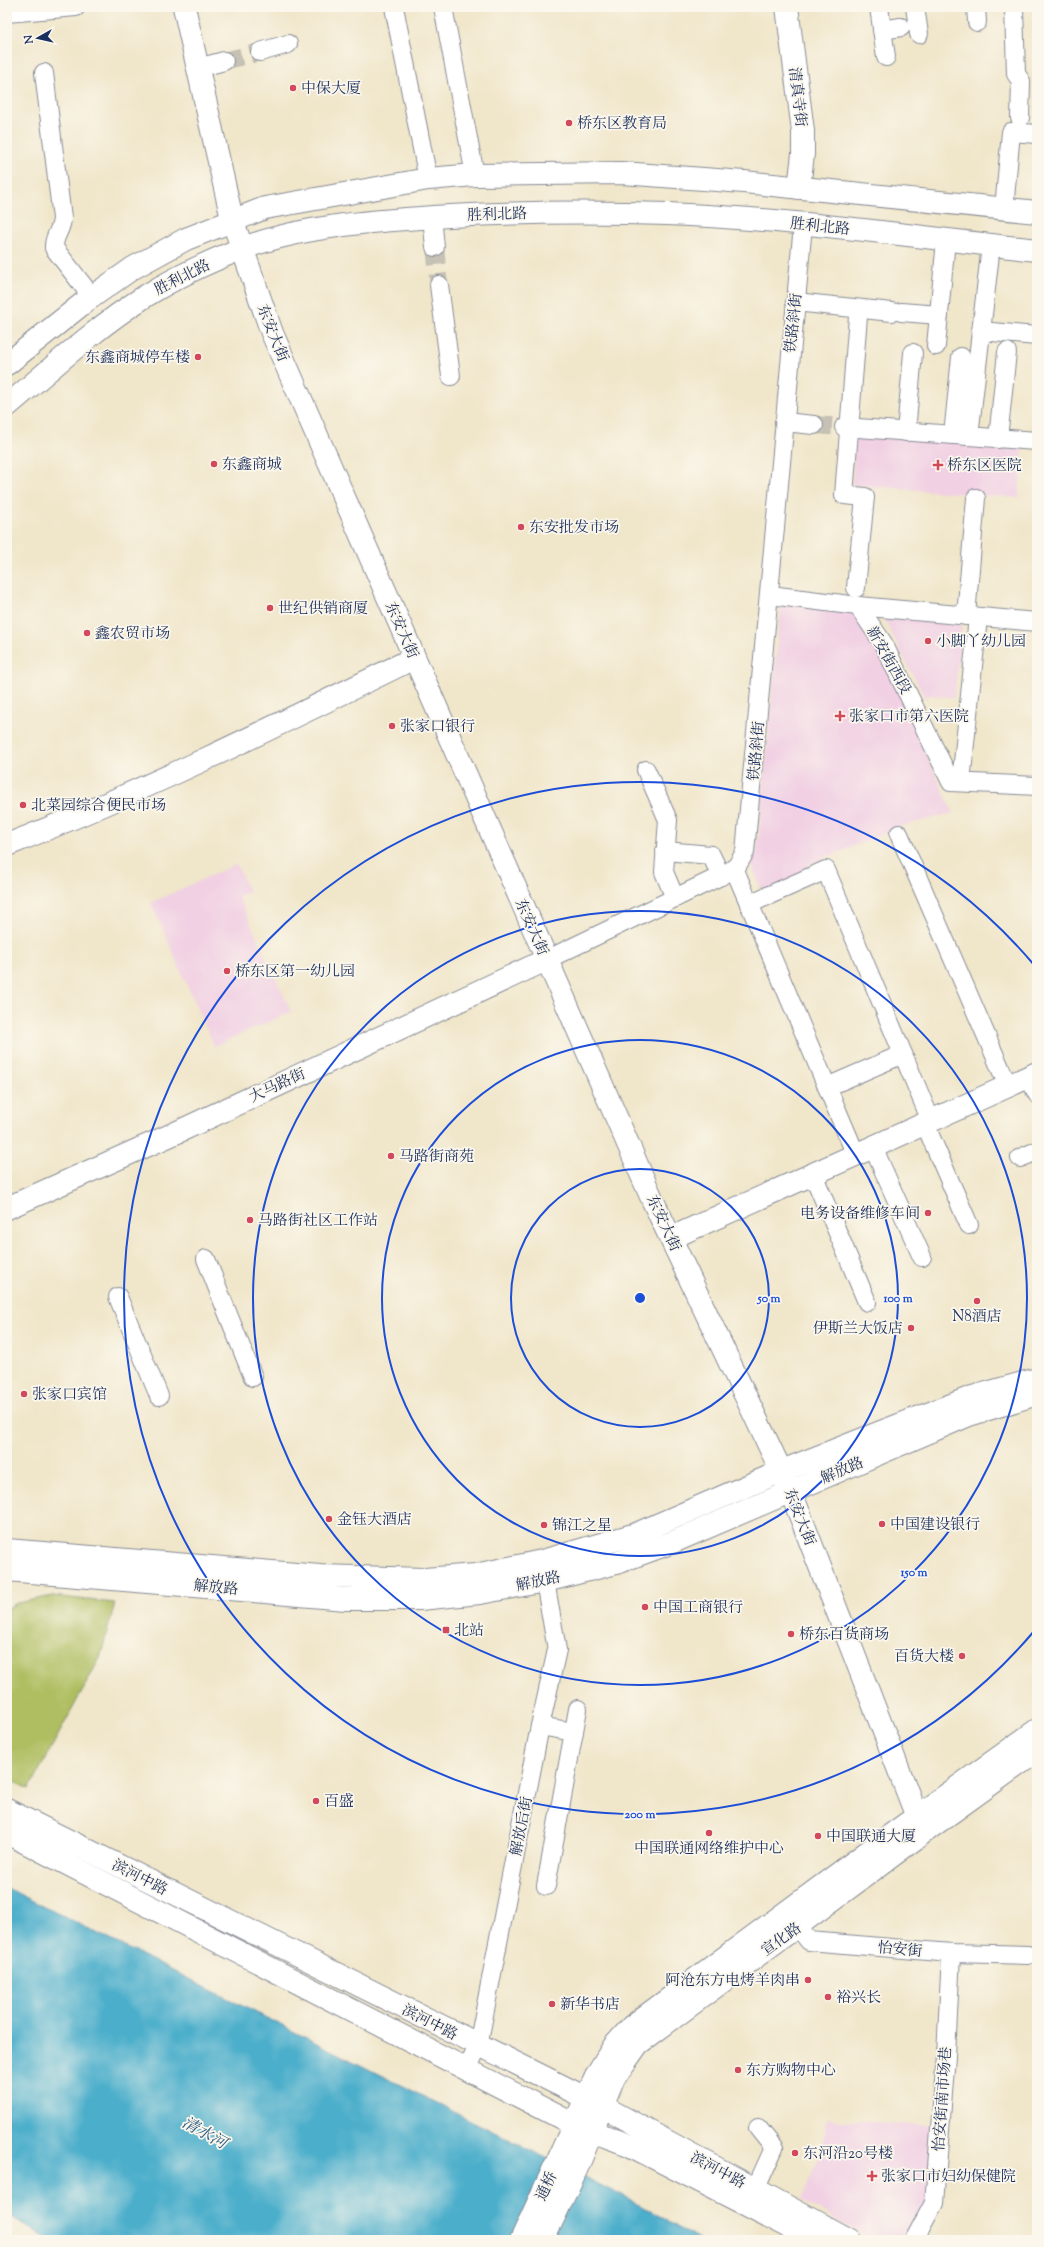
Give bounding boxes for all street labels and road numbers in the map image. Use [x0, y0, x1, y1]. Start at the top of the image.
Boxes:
street label: 清真寺街 [782, 66, 811, 128]
street label: 胜利北路 [467, 204, 527, 227]
street label: 胜利北路 [789, 214, 851, 241]
street label: 胜利北路 [151, 255, 214, 301]
street label: 铁路斜街 [781, 292, 808, 354]
street label: 东安大街 [251, 302, 293, 365]
street label: 东安大街 [379, 599, 422, 662]
street label: 新安街西段 [860, 623, 915, 699]
street label: 铁路斜街 [744, 720, 771, 782]
street label: 东安大街 [509, 896, 552, 959]
street label: 大马路街 [246, 1064, 309, 1109]
street label: 东安大街 [640, 1192, 685, 1255]
street label: 解放路 [818, 1453, 867, 1490]
street label: 东安大街 [778, 1486, 820, 1549]
street label: 解放路 [514, 1568, 563, 1597]
street label: 解放路 [193, 1576, 239, 1601]
street label: 解放后街 [506, 1795, 539, 1858]
street label: 滨河中路 [108, 1855, 171, 1901]
street label: 宣化路 [758, 1918, 806, 1962]
street label: 怡安街 [877, 1938, 923, 1963]
street label: 滨河中路 [398, 2000, 461, 2046]
street label: 怡安街南市场巷 [929, 2046, 958, 2152]
street label: 滨河中路 [686, 2148, 749, 2195]
street label: 通桥 [532, 2169, 563, 2205]

